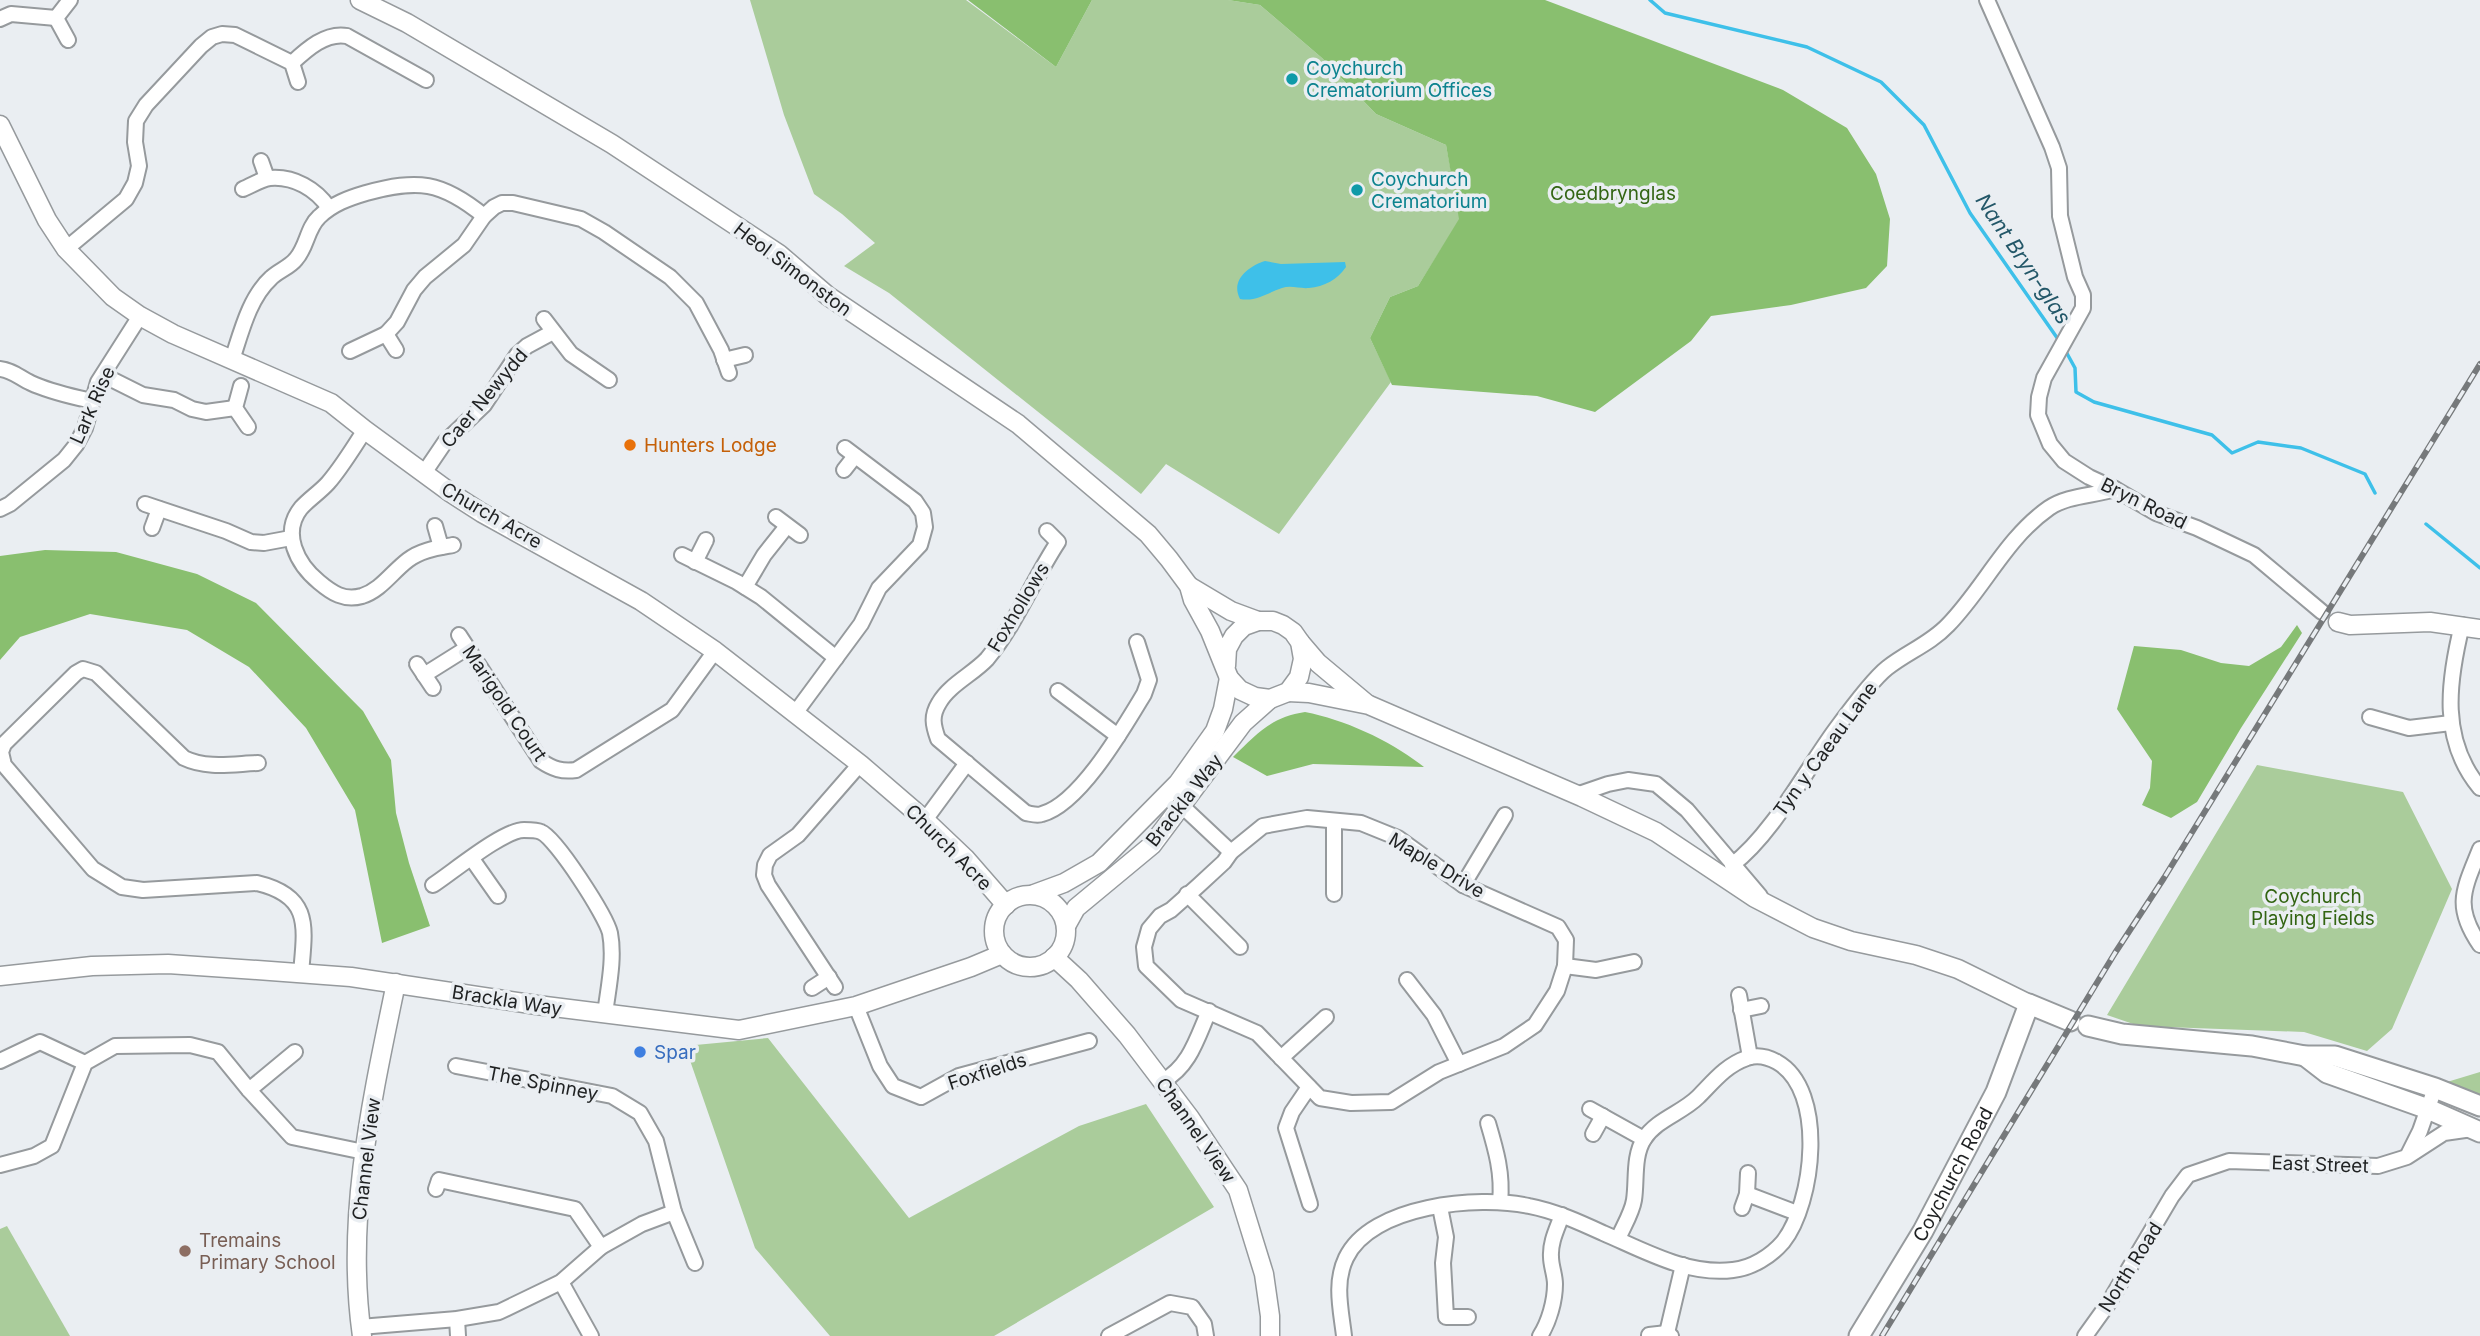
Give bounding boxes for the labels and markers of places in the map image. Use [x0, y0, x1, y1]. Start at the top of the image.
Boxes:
place label: Coychurch Crematorium Offices [1306, 57, 1492, 102]
marker: Coychurch Crematorium Offices [1284, 71, 1300, 87]
place label: Coychurch Crematorium [1371, 168, 1487, 213]
marker: Coychurch Crematorium [1349, 182, 1365, 198]
place label: Hunters Lodge [644, 434, 777, 457]
marker: Hunters Lodge [622, 437, 638, 453]
place label: Spar [654, 1041, 696, 1064]
marker: Spar [632, 1044, 648, 1060]
place label: Tremains Primary School [199, 1229, 336, 1274]
marker: Tremains Primary School [177, 1243, 193, 1259]

